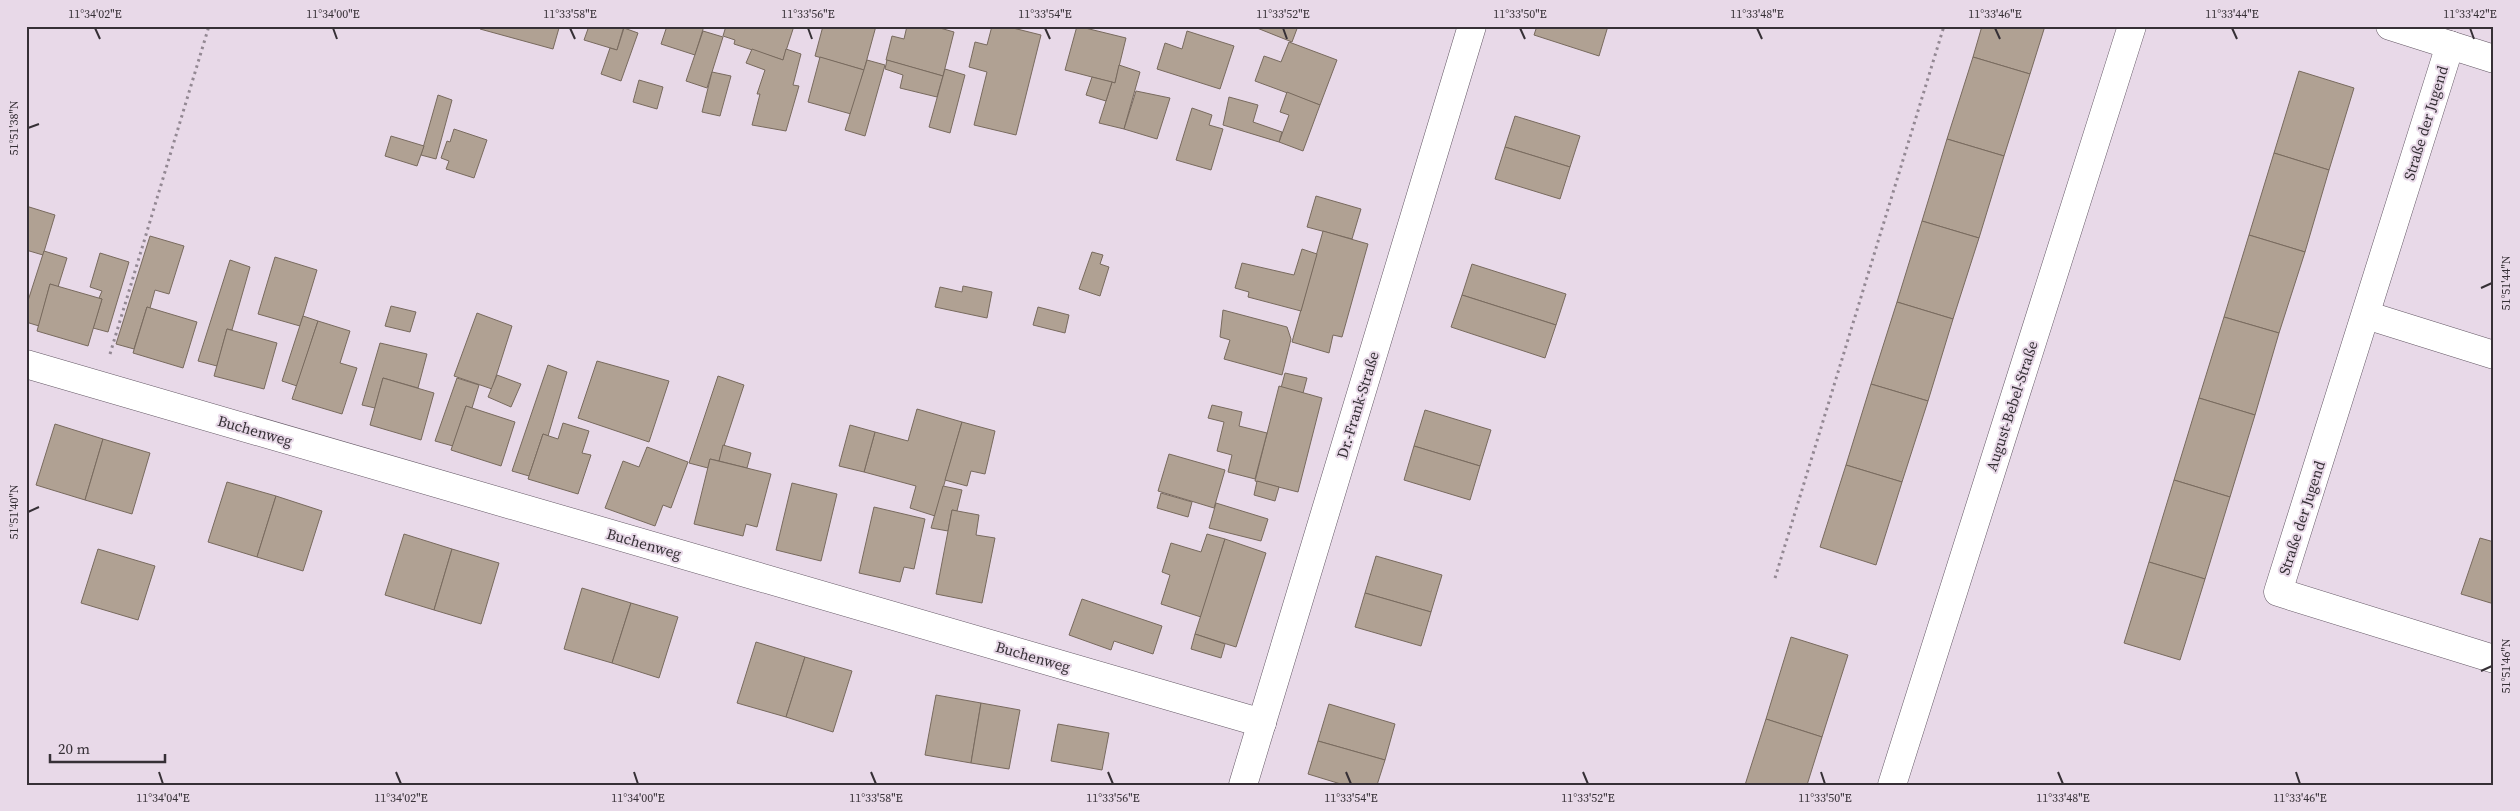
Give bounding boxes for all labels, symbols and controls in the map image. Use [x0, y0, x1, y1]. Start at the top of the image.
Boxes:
text: 11°34'02"E [68, 6, 122, 22]
text: 11°34'00"E [306, 6, 360, 22]
text: 11°33'58"E [543, 6, 597, 22]
text: 11°33'56"E [781, 6, 835, 22]
text: 11°33'54"E [1018, 6, 1072, 22]
text: 11°33'52"E [1256, 6, 1310, 22]
text: 11°33'50"E [1493, 6, 1547, 22]
text: 11°33'48"E [1730, 6, 1784, 22]
text: 11°33'46"E [1968, 6, 2022, 22]
text: 11°33'44"E [2205, 6, 2259, 22]
text: 11°33'42"E [2443, 6, 2497, 22]
street label: Straße der Jugend [2398, 62, 2453, 183]
text: 51°51'38"N [6, 100, 22, 156]
text: 51°51'44"N [2498, 255, 2514, 311]
street label: August-Bebel-Straße [1981, 338, 2043, 474]
street label: Dr.-Frank-Straße [1331, 348, 1384, 461]
street label: Buchenweg [215, 410, 295, 451]
street label: Straße der Jugend [2273, 458, 2330, 578]
text: 51°51'40"N [6, 484, 22, 540]
street label: Buchenweg [604, 523, 684, 564]
street label: Buchenweg [993, 636, 1073, 677]
text: 51°51'46"N [2498, 638, 2514, 694]
scale bar [50, 731, 165, 763]
text: 20 m [58, 738, 90, 759]
text: 11°34'04"E [136, 790, 190, 806]
text: 11°34'02"E [374, 790, 428, 806]
text: 11°34'00"E [611, 790, 665, 806]
text: 11°33'58"E [849, 790, 903, 806]
text: 11°33'56"E [1086, 790, 1140, 806]
text: 11°33'54"E [1324, 790, 1378, 806]
text: 11°33'52"E [1561, 790, 1615, 806]
text: 11°33'50"E [1798, 790, 1852, 806]
text: 11°33'48"E [2036, 790, 2090, 806]
text: 11°33'46"E [2273, 790, 2327, 806]

